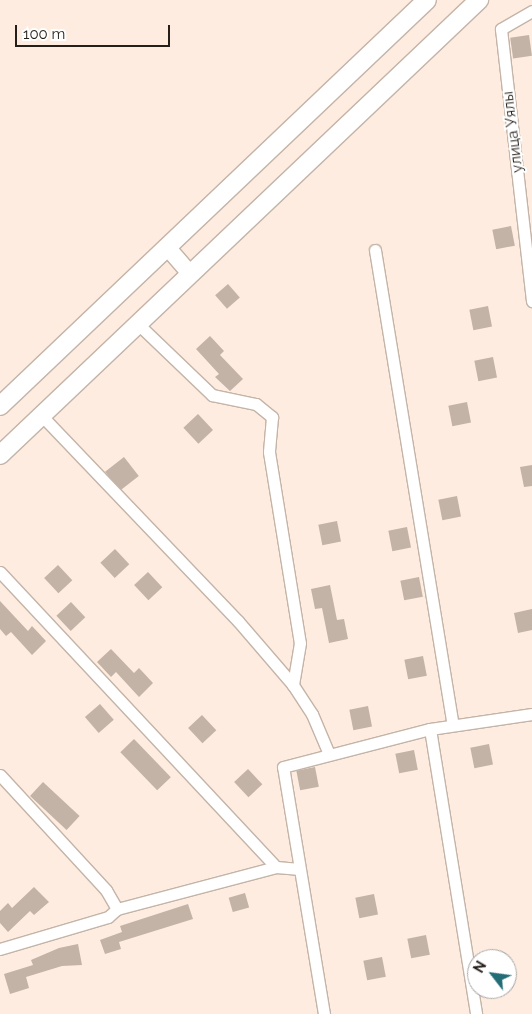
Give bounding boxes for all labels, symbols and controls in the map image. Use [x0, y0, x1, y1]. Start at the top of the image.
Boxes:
scale bar [18, 15, 172, 47]
text: 100 m [23, 25, 65, 43]
street label: улица Уялы [499, 90, 527, 174]
north arrow [467, 949, 517, 999]
text: N [470, 958, 489, 976]

